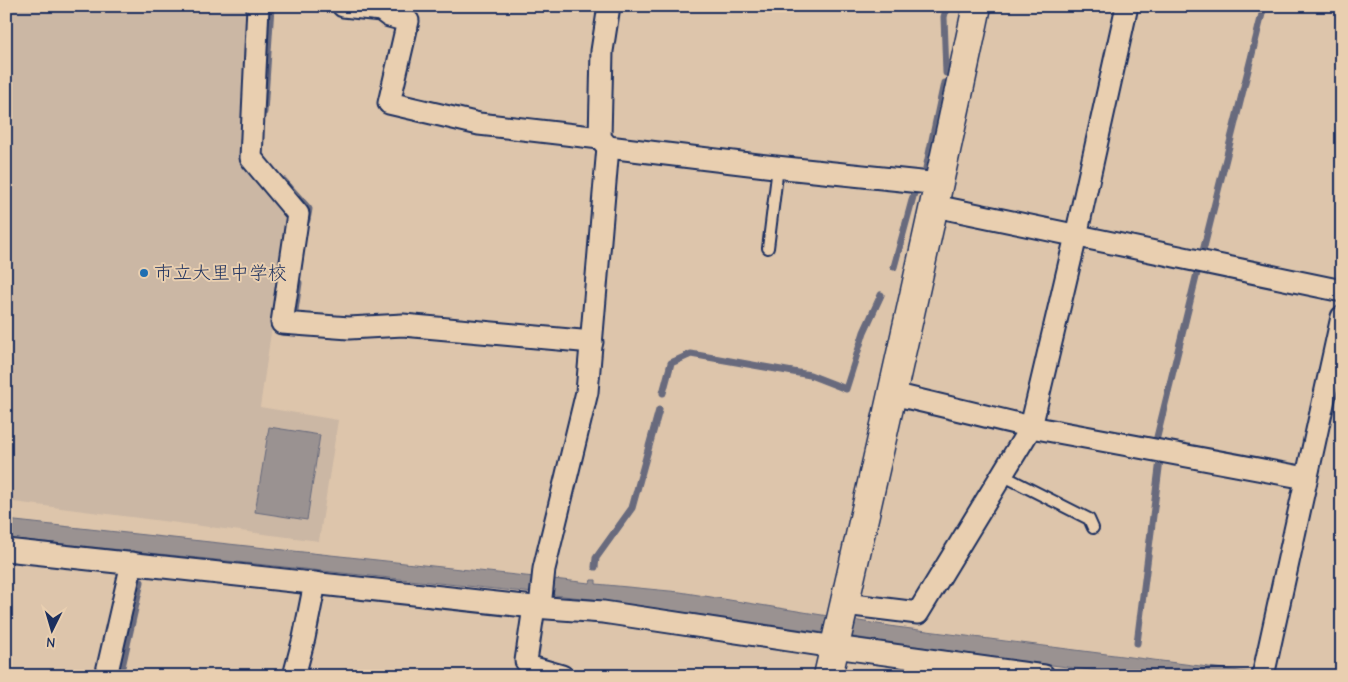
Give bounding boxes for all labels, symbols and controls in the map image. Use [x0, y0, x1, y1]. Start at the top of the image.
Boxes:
place label: 市立大里中学校 [154, 262, 287, 284]
marker: 市立大里中学校 [138, 267, 150, 279]
north arrow [28, 604, 78, 654]
text: N [46, 634, 56, 651]

